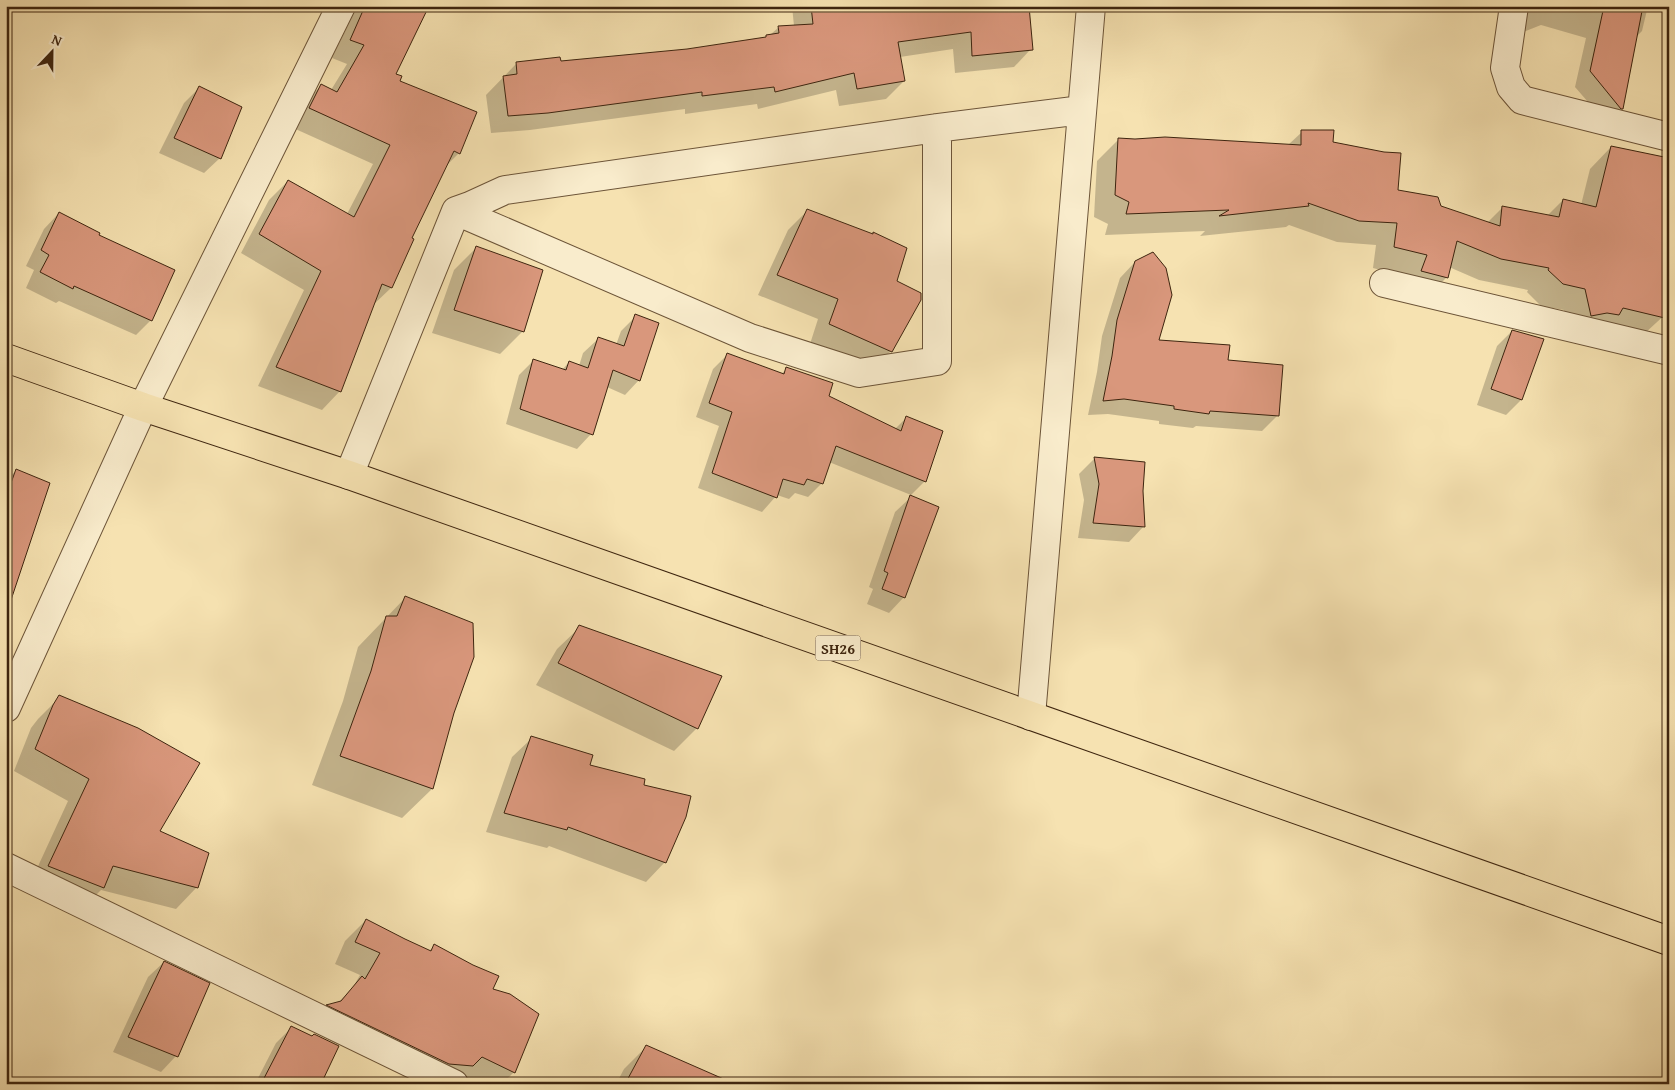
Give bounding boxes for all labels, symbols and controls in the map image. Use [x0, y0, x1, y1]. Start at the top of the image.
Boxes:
north arrow [28, 28, 78, 78]
text: N [49, 29, 66, 51]
road number: SH26 [816, 636, 860, 660]

